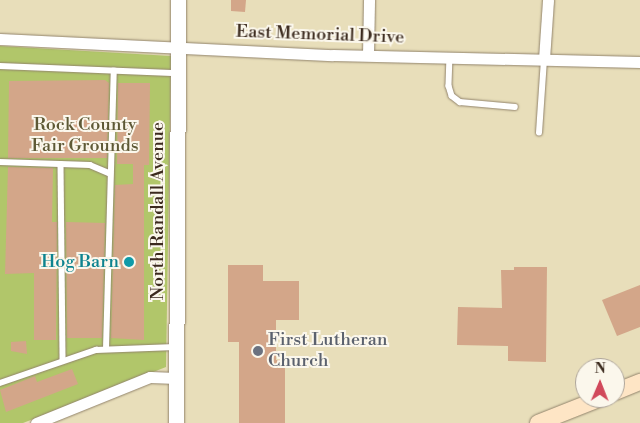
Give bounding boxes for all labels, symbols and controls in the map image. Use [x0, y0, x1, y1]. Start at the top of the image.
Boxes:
street label: East Memorial Drive [235, 21, 405, 49]
park label: Rock County Fair Grounds [31, 115, 139, 158]
street label: North Randall Avenue [147, 122, 169, 300]
place label: Hog Barn [41, 251, 119, 273]
marker: Hog Barn [123, 256, 135, 268]
place label: First Lutheran Church [268, 330, 388, 372]
marker: First Lutheran Church [252, 345, 264, 357]
north arrow [575, 358, 625, 408]
text: N [595, 360, 606, 378]

